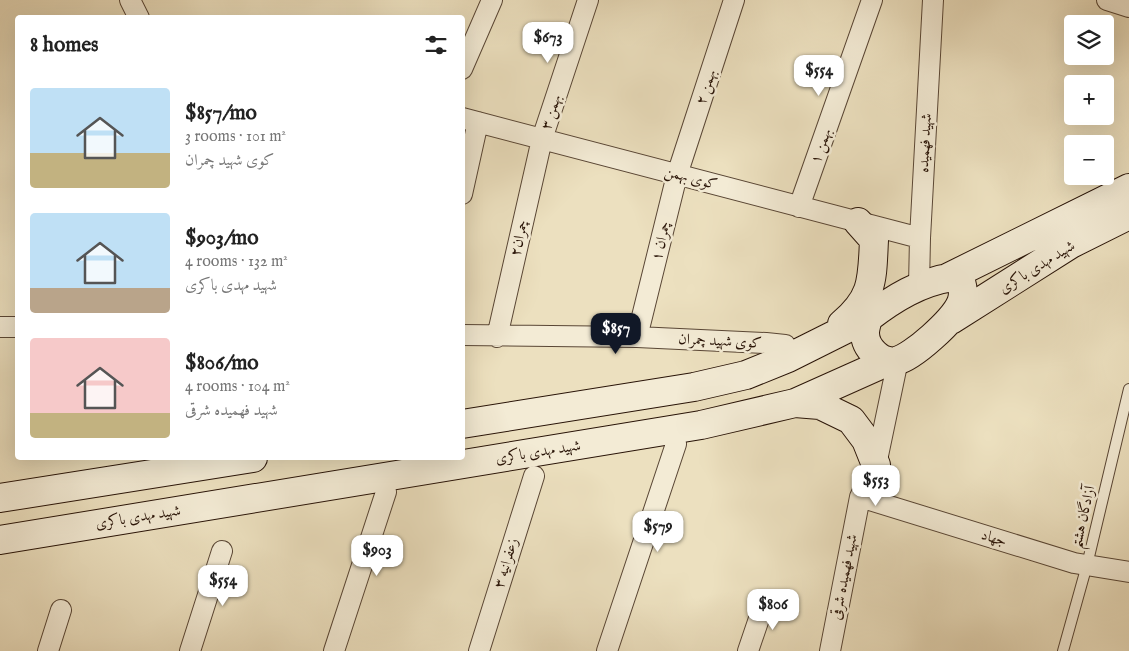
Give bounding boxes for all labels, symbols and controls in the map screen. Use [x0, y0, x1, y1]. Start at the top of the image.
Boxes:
map controls [1064, 15, 1114, 185]
button: layers [1064, 15, 1114, 65]
pin: $673 [518, 22, 578, 64]
text: $673 [533, 28, 563, 48]
icon: filters [422, 31, 450, 59]
text: 8 homes [30, 32, 98, 59]
pin: $554 [789, 54, 849, 97]
text: $554 [805, 61, 833, 81]
street label: بهمن ۲ [691, 67, 721, 107]
button: + [1064, 75, 1114, 125]
street label: بهمن ۳ [536, 92, 566, 132]
text: $857/mo [185, 100, 257, 127]
icon: home [70, 108, 130, 168]
street label: شهید فهمیده [914, 113, 936, 173]
street label: بهمن ۱ [806, 126, 836, 166]
text: 3 rooms · 101 m² [185, 127, 286, 147]
button: − [1064, 135, 1114, 185]
text: کوی شهید چمران [185, 151, 274, 171]
street label: کوی بهمن [662, 162, 720, 194]
street label: چمران۲ [506, 218, 532, 258]
street label: چمران ۱ [647, 219, 675, 263]
text: $903/mo [185, 225, 259, 252]
icon: home [70, 233, 130, 293]
street label: شهید مهدی باکری [995, 236, 1079, 298]
text: 4 rooms · 132 m² [185, 252, 288, 272]
text: شهید مهدی باکری [185, 276, 277, 296]
pin: $857 [586, 312, 646, 355]
text: $857 [602, 319, 630, 339]
street label: کوی شهید چمران [678, 329, 762, 353]
text: $806/mo [185, 350, 259, 377]
icon: home [70, 358, 130, 418]
text: 4 rooms · 104 m² [185, 377, 290, 397]
text: شهید فهمیده شرقی [185, 401, 278, 421]
street label: شهید مهدی باکری [494, 436, 582, 468]
pin: $553 [846, 464, 906, 507]
text: $553 [863, 471, 889, 491]
street label: آزادگان هشتم [1067, 482, 1105, 551]
street label: شهید مهدی باکری [94, 501, 182, 533]
pin: $579 [628, 510, 688, 553]
text: $579 [643, 517, 673, 537]
street label: جهاد [979, 525, 1009, 551]
street label: شهید فهمیده شرقی [826, 533, 862, 621]
pin: $903 [347, 534, 407, 577]
street label: زعفرانیه ۳ [489, 536, 523, 590]
text: $903 [362, 541, 392, 561]
pin: $554 [193, 564, 253, 607]
text: $554 [209, 571, 237, 591]
pin: $806 [743, 588, 803, 631]
text: $806 [758, 595, 788, 615]

